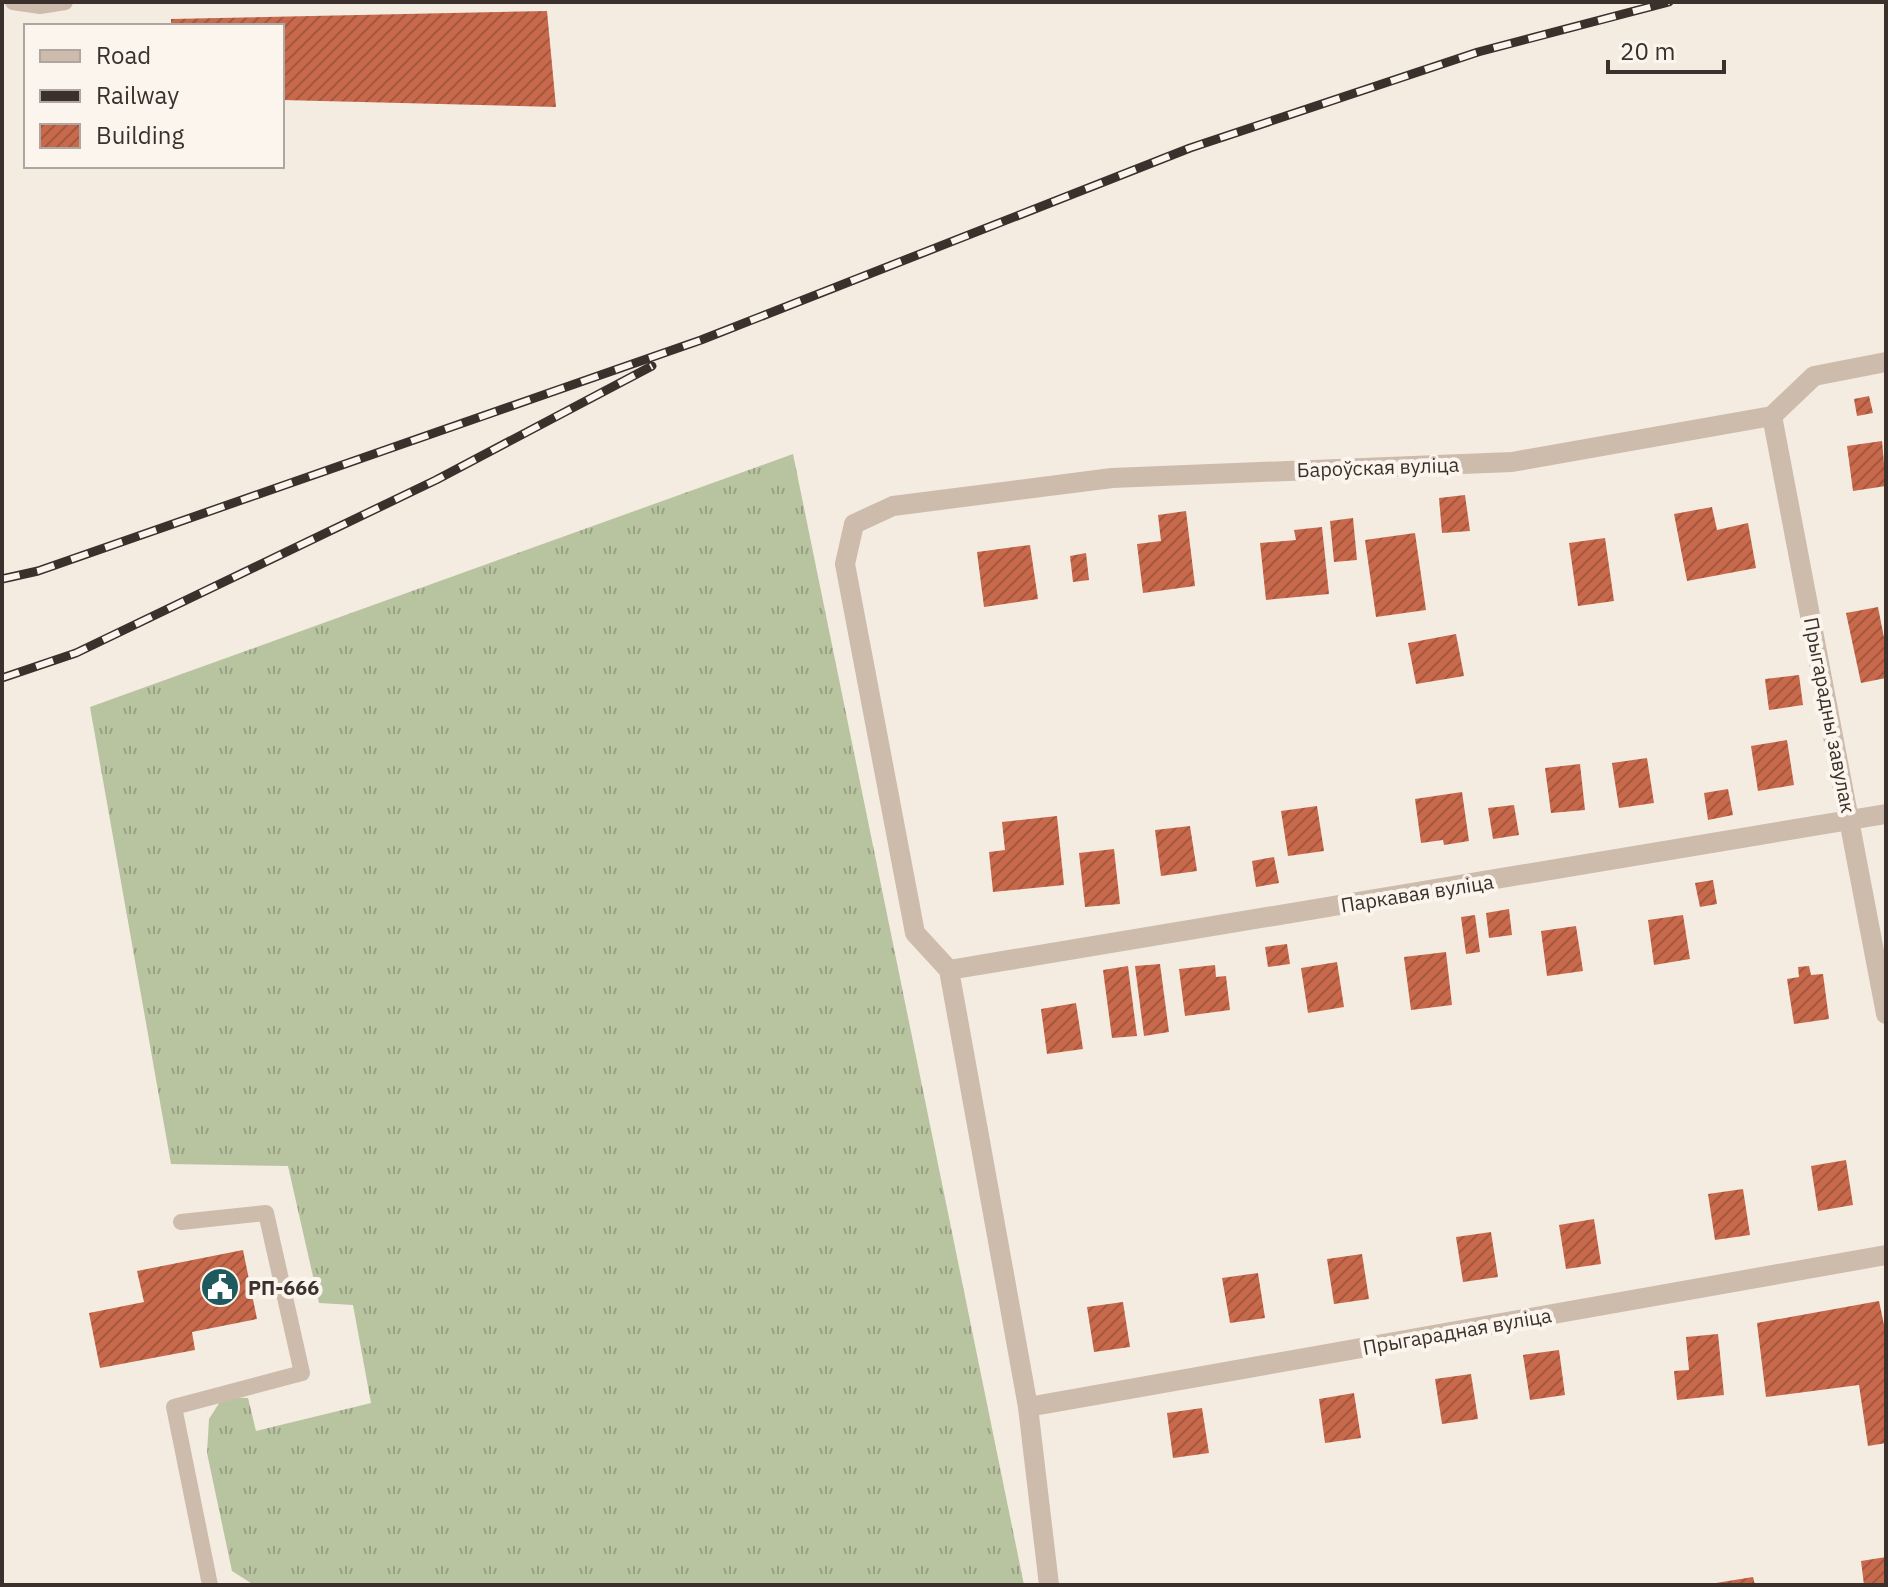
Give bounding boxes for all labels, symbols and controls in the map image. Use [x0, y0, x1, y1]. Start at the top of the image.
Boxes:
legend [24, 24, 284, 168]
scale bar [1608, 24, 1724, 74]
text: 20 m [1620, 35, 1675, 67]
text: Road [96, 39, 151, 71]
text: Railway [96, 79, 179, 111]
text: Building [96, 119, 184, 151]
street label: Бароўская вуліца [1296, 451, 1460, 483]
street label: Прыгарадны завулак [1798, 615, 1862, 815]
street label: Паркавая вуліца [1339, 868, 1496, 918]
public building icon: РП-666 [199, 1266, 241, 1308]
place label: РП-666 [248, 1274, 319, 1301]
street label: Прыгарадная вуліца [1361, 1301, 1554, 1361]

